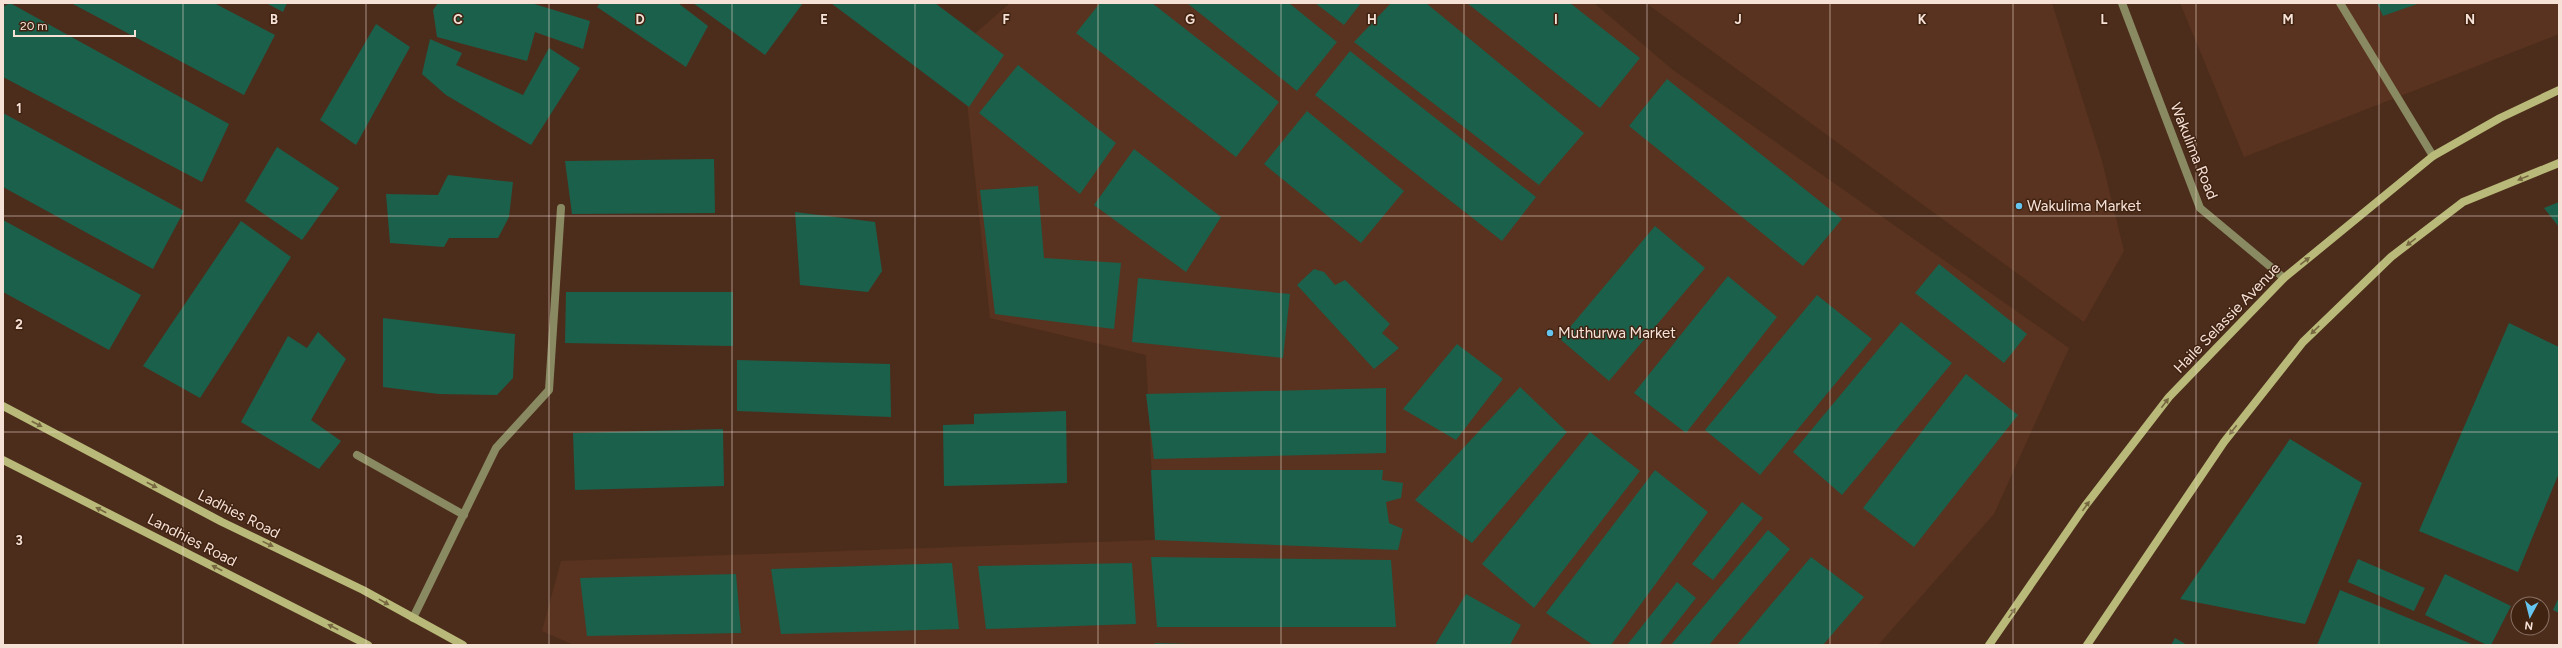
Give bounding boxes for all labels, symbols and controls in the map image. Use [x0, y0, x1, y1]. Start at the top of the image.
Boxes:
scale bar [14, 12, 135, 38]
text: B [270, 12, 278, 27]
text: C [453, 12, 463, 27]
text: D [635, 12, 645, 27]
text: E [820, 12, 828, 27]
text: F [1002, 12, 1010, 27]
text: G [1185, 12, 1195, 27]
text: H [1367, 12, 1377, 27]
text: I [1554, 12, 1558, 27]
text: J [1734, 12, 1742, 27]
text: K [1918, 12, 1927, 27]
text: L [2101, 12, 2108, 27]
text: M [2282, 12, 2294, 27]
text: N [2465, 12, 2475, 27]
text: 20 m [20, 19, 48, 33]
street label: Wakulima Road [2166, 100, 2222, 202]
text: 1 [16, 101, 22, 116]
one-way arrow [2517, 175, 2528, 181]
place label: Wakulima Market [2027, 197, 2142, 215]
marker: Wakulima Market [2014, 201, 2024, 211]
one-way arrow [2405, 237, 2416, 246]
one-way arrow [2300, 257, 2311, 265]
street label: Haile Selassie Avenue [2170, 259, 2284, 377]
text: 2 [15, 317, 23, 332]
place label: Muthurwa Market [1558, 324, 1676, 342]
one-way arrow [2310, 325, 2320, 335]
marker: Muthurwa Market [1545, 328, 1555, 338]
one-way arrow [2160, 397, 2169, 408]
one-way arrow [32, 421, 43, 427]
one-way arrow [2229, 425, 2238, 436]
one-way arrow [146, 482, 158, 488]
street label: Ladhies Road [195, 486, 283, 542]
one-way arrow [2082, 501, 2090, 512]
one-way arrow [96, 506, 107, 513]
street label: Landhies Road [144, 510, 240, 570]
text: 3 [15, 533, 23, 548]
one-way arrow [262, 541, 274, 547]
one-way arrow [212, 565, 223, 571]
north arrow [2510, 596, 2550, 636]
one-way arrow [379, 598, 390, 605]
one-way arrow [2008, 608, 2016, 618]
text: N [2524, 618, 2534, 632]
one-way arrow [328, 624, 339, 630]

